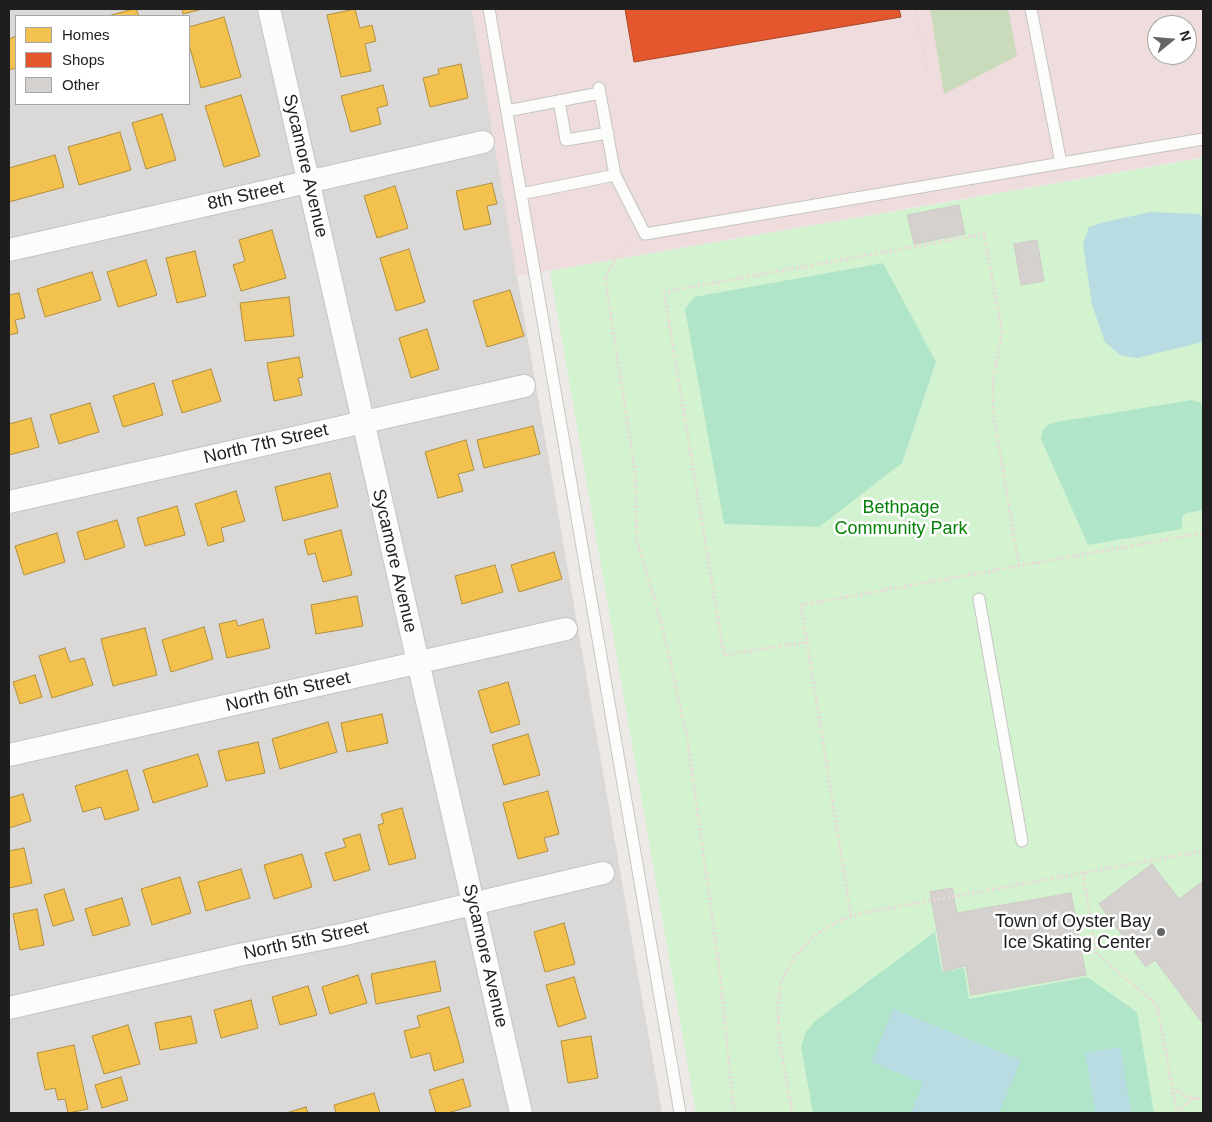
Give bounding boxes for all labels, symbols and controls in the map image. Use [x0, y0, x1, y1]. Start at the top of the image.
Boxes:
legend [15, 15, 190, 105]
north arrow [1147, 15, 1197, 65]
text: Homes [62, 26, 110, 43]
text: N [1176, 29, 1195, 43]
text: Shops [62, 51, 105, 68]
text: Other [62, 76, 100, 93]
street label: Sycamore Avenue [278, 92, 332, 240]
street label: 8th Street [206, 177, 286, 215]
street label: North 7th Street [202, 419, 330, 469]
street label: Sycamore Avenue [367, 487, 421, 635]
park label: Bethpage Community Park [834, 497, 968, 540]
street label: North 6th Street [224, 667, 352, 717]
street label: Sycamore Avenue [458, 882, 512, 1030]
place label: Town of Oyster Bay Ice Skating Center [995, 911, 1151, 954]
street label: North 5th Street [242, 917, 370, 965]
marker: Town of Oyster Bay Ice Skating Center [1155, 926, 1167, 938]

